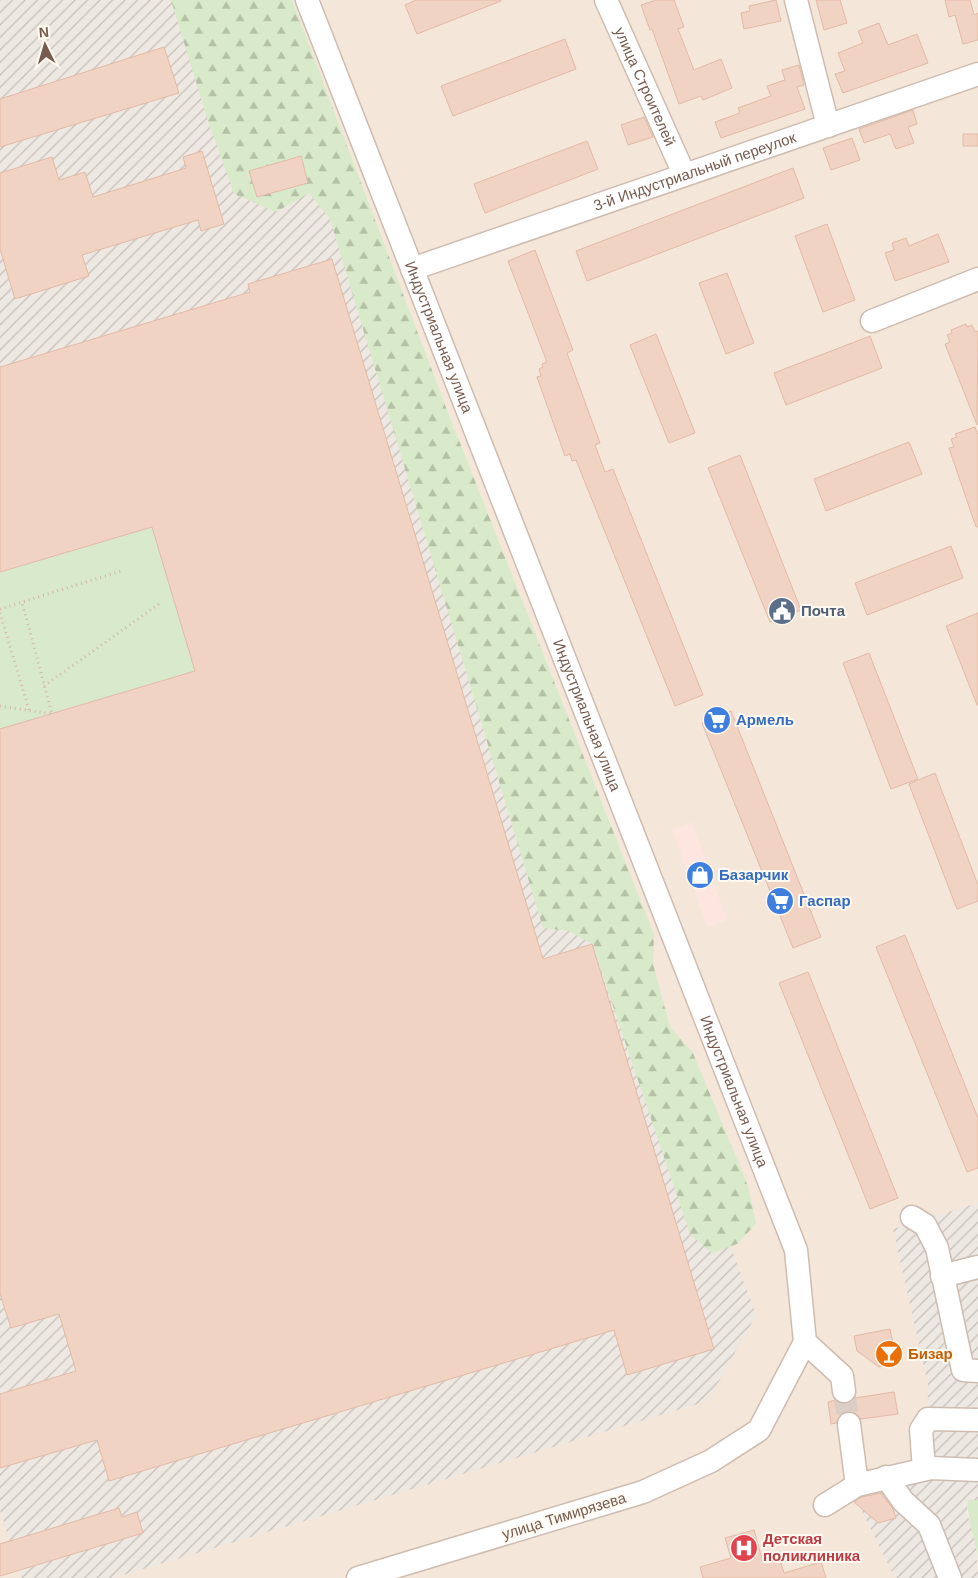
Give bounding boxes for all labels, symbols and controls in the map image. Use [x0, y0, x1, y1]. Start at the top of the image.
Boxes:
north arrow [20, 20, 70, 70]
text: N [38, 24, 50, 40]
street label: улица Строителей [611, 24, 679, 148]
street label: 3-й Индустриальный переулок [591, 128, 798, 214]
street label: Индустриальная улица [402, 259, 477, 416]
public building icon: Почта [767, 596, 797, 626]
place label: Почта [801, 602, 846, 619]
street label: Индустриальная улица [550, 637, 625, 794]
supermarket icon: Армель [702, 705, 732, 735]
place label: Армель [736, 711, 794, 728]
shop icon: Базарчик [685, 860, 715, 890]
place label: Базарчик [719, 866, 789, 883]
supermarket icon: Гаспар [765, 886, 795, 916]
place label: Гаспар [799, 892, 851, 909]
street label: Индустриальная улица [697, 1013, 772, 1170]
bar icon: Бизар [874, 1339, 904, 1369]
place label: Бизар [908, 1345, 953, 1362]
street label: улица Тимирязева [500, 1488, 628, 1542]
place label: Детская поликлиника [763, 1530, 861, 1564]
hospital icon: Детская поликлиника [729, 1533, 759, 1563]

